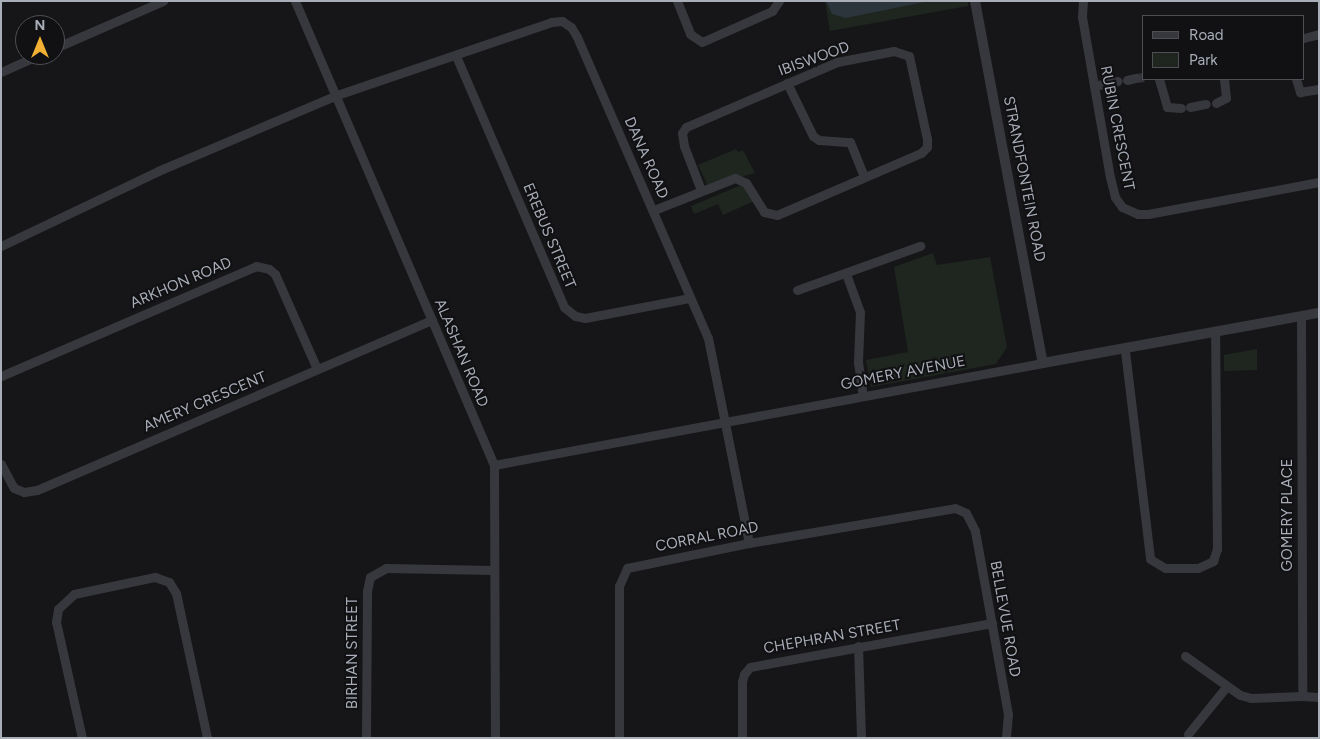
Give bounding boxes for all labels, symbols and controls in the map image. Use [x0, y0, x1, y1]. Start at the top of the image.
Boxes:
north arrow [15, 15, 65, 65]
legend [1142, 15, 1305, 80]
text: N [35, 17, 45, 34]
text: Road [1189, 26, 1224, 44]
street label: IBISWOOD [776, 38, 852, 80]
text: Park [1189, 51, 1218, 69]
street label: RUBIN CRESCENT [1096, 64, 1138, 192]
street label: STRANDFONTEIN ROAD [999, 95, 1049, 263]
street label: DANA ROAD [620, 114, 672, 202]
street label: EREBUS STREET [519, 181, 579, 291]
street label: ARKHON ROAD [128, 254, 234, 312]
street label: ALASHAN ROAD [430, 296, 492, 410]
street label: GOMERY AVENUE [839, 352, 967, 394]
street label: AMERY CRESCENT [141, 368, 269, 436]
street label: GOMERY PLACE [1279, 459, 1297, 571]
street label: CORRAL ROAD [654, 518, 760, 556]
street label: BELLEVUE ROAD [986, 560, 1024, 678]
street label: BIRHAN STREET [344, 597, 362, 709]
street label: CHEPHRAN STREET [762, 616, 902, 658]

